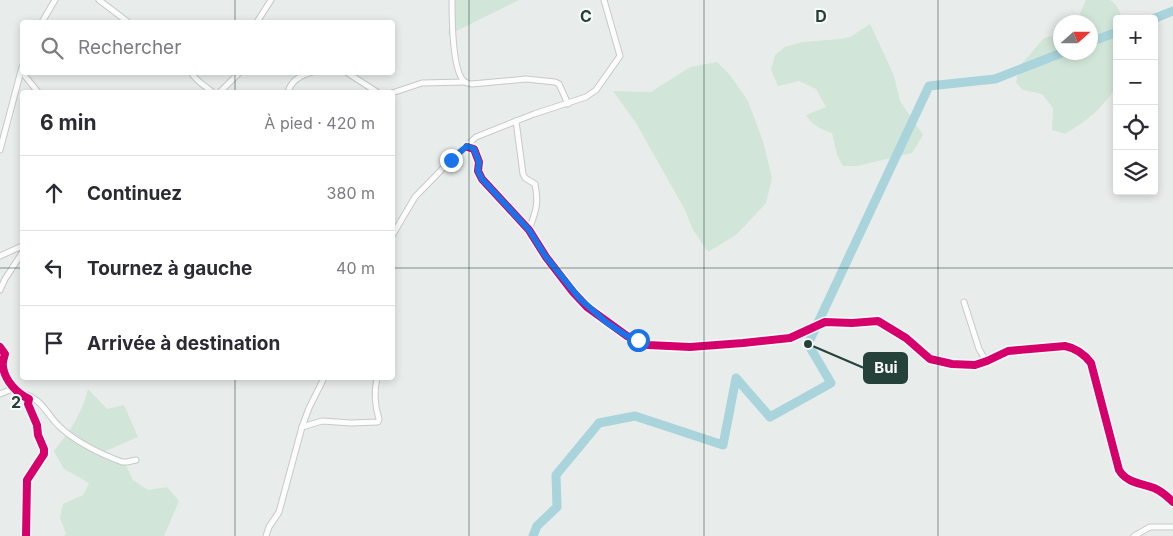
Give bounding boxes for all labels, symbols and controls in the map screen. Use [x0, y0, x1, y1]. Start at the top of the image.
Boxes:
text: C [580, 6, 592, 26]
text: D [815, 6, 827, 26]
north arrow [1053, 15, 1098, 60]
map controls [1113, 15, 1158, 195]
button: + [1113, 15, 1158, 60]
search box [20, 20, 395, 75]
icon: search [38, 34, 66, 62]
text: Rechercher [78, 36, 181, 59]
button: − [1113, 60, 1158, 105]
button: locate [1113, 105, 1158, 150]
text: 6 min [40, 110, 97, 135]
text: À pied · 420 m [264, 113, 375, 133]
route end [440, 149, 463, 172]
button: layers [1113, 150, 1158, 195]
icon: ahead [40, 179, 68, 207]
text: Continuez [87, 182, 182, 205]
text: 380 m [327, 183, 375, 203]
icon: left [40, 254, 68, 282]
text: Tournez à gauche [87, 257, 252, 280]
text: 40 m [336, 258, 375, 278]
icon: arrive [40, 329, 68, 357]
route start [627, 329, 650, 352]
text: Arrivée à destination [87, 332, 280, 355]
callout: Bui [864, 353, 907, 383]
text: Bui [874, 358, 898, 377]
text: 2 [11, 392, 21, 412]

